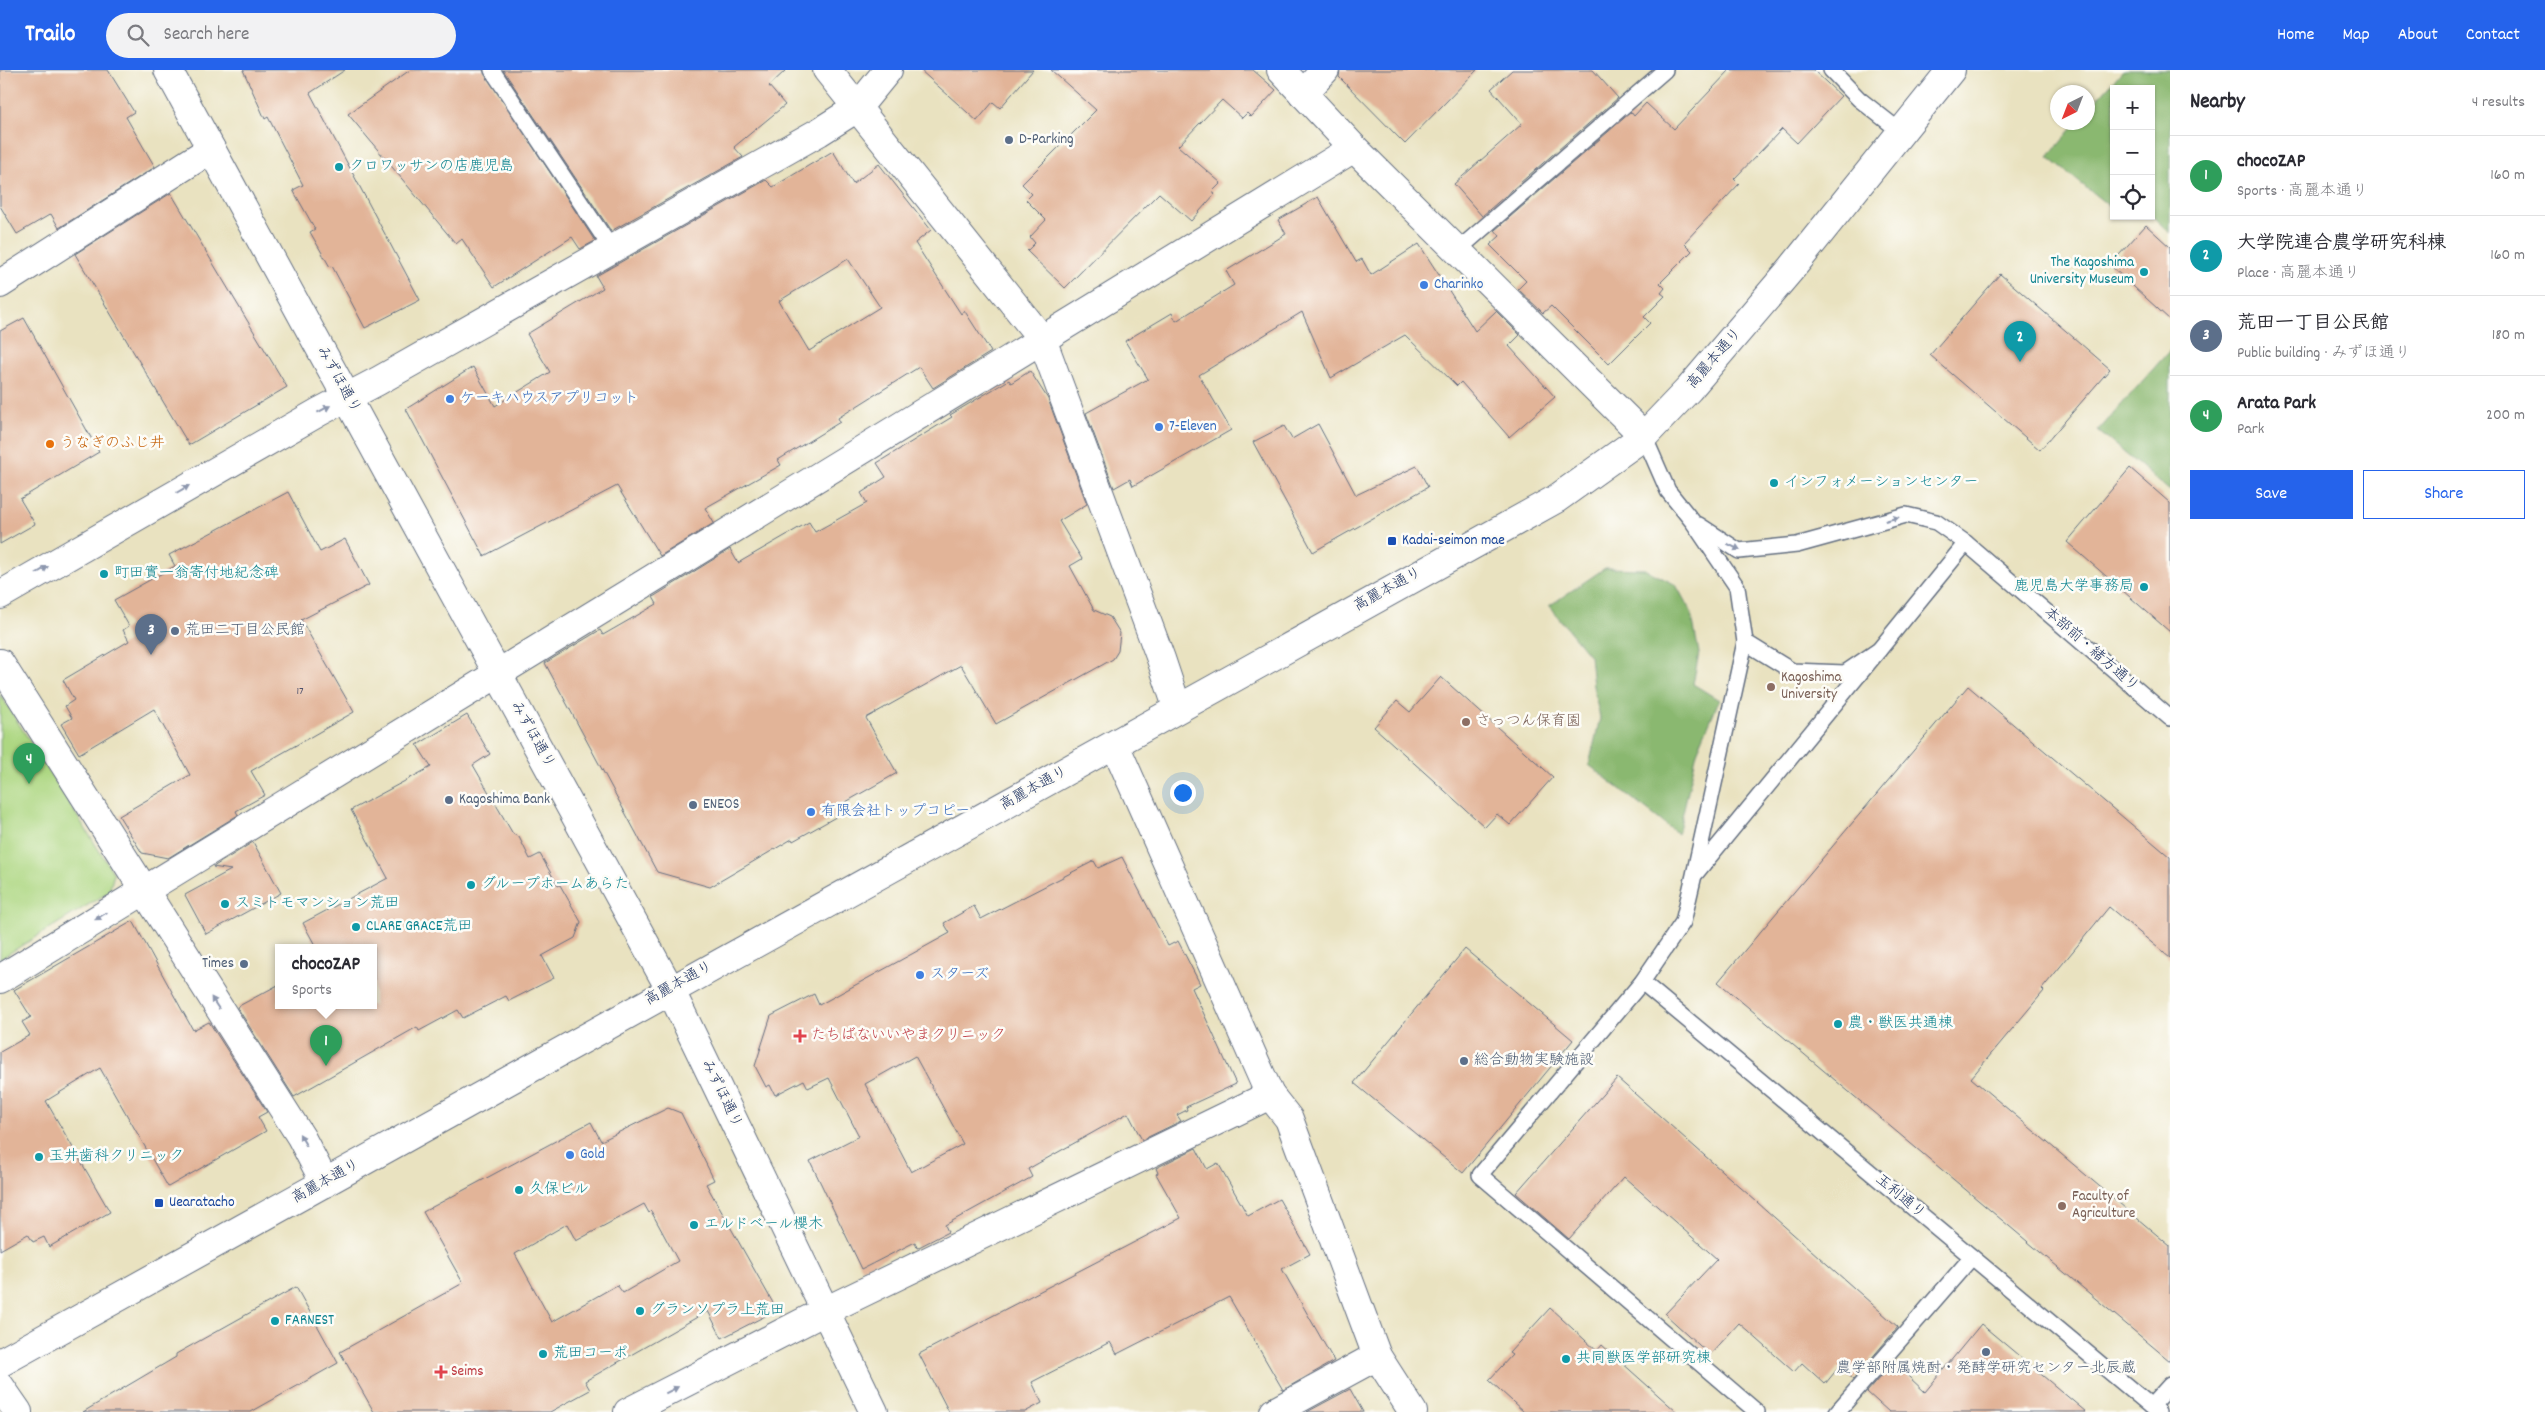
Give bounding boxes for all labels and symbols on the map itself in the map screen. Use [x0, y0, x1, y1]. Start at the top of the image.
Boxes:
north arrow [2050, 85, 2095, 130]
place label: D-Parking [1019, 129, 1074, 151]
marker: D-Parking [1003, 134, 1015, 146]
place label: クロワッサンの店鹿児島 [349, 156, 514, 178]
marker: クロワッサンの店鹿児島 [333, 161, 345, 173]
place label: The Kagoshima University Museum [2030, 252, 2135, 291]
marker: The Kagoshima University Museum [2138, 266, 2150, 278]
place label: Charinko [1434, 274, 1484, 296]
marker: Charinko [1418, 279, 1430, 291]
pin: 2 [2004, 321, 2036, 362]
street label: 高麗本通り [1682, 323, 1748, 395]
street label: みずほ通り [310, 342, 366, 418]
place label: ケーキハウスアプリコット [460, 388, 639, 410]
marker: ケーキハウスアプリコット [444, 393, 456, 405]
one-way arrow [317, 405, 331, 413]
place label: 7-Eleven [1169, 416, 1217, 438]
marker: 7-Eleven [1153, 421, 1165, 433]
place label: うなぎのふじ井 [60, 433, 165, 455]
marker: うなぎのふじ井 [44, 438, 56, 450]
place label: インフォメーションセンター [1784, 472, 1978, 494]
marker: インフォメーションセンター [1768, 477, 1780, 489]
one-way arrow [177, 485, 190, 494]
one-way arrow [1884, 515, 1900, 523]
place label: Kadai-seimon mae [1402, 530, 1505, 552]
marker: Kadai-seimon mae [1386, 535, 1398, 547]
one-way arrow [1727, 543, 1742, 551]
street label: 高麗本通り [1350, 562, 1426, 618]
place label: 町田實一翁寄付地紀念碑 [114, 563, 279, 585]
one-way arrow [36, 566, 49, 575]
marker: 町田實一翁寄付地紀念碑 [98, 568, 110, 580]
place label: 鹿児島大学事務局 [2014, 576, 2134, 598]
marker: 鹿児島大学事務局 [2138, 581, 2150, 593]
street label: 本部前・緒方通り [2038, 602, 2144, 698]
pin: 3 [135, 614, 167, 655]
place label: 荒田二丁目公民館 [185, 620, 305, 642]
marker: 荒田二丁目公民館 [169, 625, 181, 637]
place label: Kagoshima University [1781, 667, 1842, 706]
marker: Kagoshima University [1765, 681, 1777, 693]
house number: 17 [296, 683, 304, 700]
street label: みずほ通り [504, 697, 560, 773]
place label: さっつん保育園 [1476, 711, 1581, 733]
marker: さっつん保育園 [1460, 716, 1472, 728]
pin: 4 [13, 743, 45, 784]
street label: 高麗本通り [996, 761, 1072, 817]
your location [1170, 780, 1196, 806]
place label: Kagoshima Bank [459, 789, 550, 811]
marker: Kagoshima Bank [443, 794, 455, 806]
place label: ENEOS [703, 794, 739, 816]
marker: ENEOS [687, 799, 699, 811]
place label: 有限会社トップコピー [821, 801, 970, 823]
marker: 有限会社トップコピー [805, 806, 817, 818]
place label: グループホームあらた [481, 874, 629, 896]
marker: グループホームあらた [465, 879, 477, 891]
place label: スミトモマンション荒田 [235, 893, 399, 915]
marker: スミトモマンション荒田 [219, 898, 231, 910]
one-way arrow [94, 911, 108, 920]
place label: CLARE GRACE荒田 [366, 916, 473, 938]
marker: CLARE GRACE荒田 [350, 921, 362, 933]
place label: Times [202, 953, 234, 975]
street label: 高麗本通り [641, 956, 717, 1012]
marker: Times [238, 958, 250, 970]
place label: スターズ [930, 964, 989, 986]
marker: スターズ [914, 969, 926, 981]
one-way arrow [210, 996, 220, 1010]
place label: 農・獣医共通棟 [1848, 1013, 1953, 1035]
marker: 農・獣医共通棟 [1832, 1018, 1844, 1030]
pin: 1 [310, 1025, 342, 1066]
place label: たちばないいやまクリニック [811, 1025, 1006, 1047]
marker: たちばないいやまクリニック [793, 1029, 807, 1043]
place label: 総合動物実験施設 [1474, 1050, 1594, 1072]
marker: 総合動物実験施設 [1458, 1055, 1470, 1067]
street label: みずほ通り [695, 1056, 747, 1132]
one-way arrow [298, 1133, 307, 1146]
place label: Gold [580, 1144, 605, 1166]
place label: 玉井歯科クリニック [49, 1146, 184, 1168]
marker: Gold [564, 1149, 576, 1161]
marker: 玉井歯科クリニック [33, 1151, 45, 1163]
street label: 高麗本通り [288, 1154, 364, 1210]
street label: 玉利通り [1870, 1169, 1930, 1225]
place label: 久保ビル [529, 1179, 589, 1201]
marker: 久保ビル [513, 1184, 525, 1196]
place label: Faculty of Agriculture [2072, 1186, 2136, 1225]
place label: Uearatacho [169, 1192, 235, 1214]
marker: Uearatacho [153, 1197, 165, 1209]
marker: Faculty of Agriculture [2056, 1200, 2068, 1212]
place label: エルドベール櫻木 [704, 1214, 823, 1236]
marker: エルドベール櫻木 [688, 1219, 700, 1231]
place label: グランソプラ上荒田 [650, 1300, 785, 1322]
marker: グランソプラ上荒田 [634, 1305, 646, 1317]
place label: FARNEST [285, 1310, 334, 1332]
marker: FARNEST [269, 1315, 281, 1327]
place label: 荒田コーポ [553, 1343, 628, 1365]
marker: 農学部附属焼酎・発酵学研究センター北辰蔵 [1980, 1346, 1992, 1358]
marker: 荒田コーポ [537, 1348, 549, 1360]
place label: 共同獣医学部研究棟 [1576, 1348, 1711, 1370]
marker: 共同獣医学部研究棟 [1560, 1353, 1572, 1365]
place label: 農学部附属焼酎・発酵学研究センター北辰蔵 [1836, 1358, 2136, 1380]
place label: Seims [451, 1361, 484, 1383]
marker: Seims [435, 1366, 447, 1378]
one-way arrow [664, 1386, 679, 1394]

